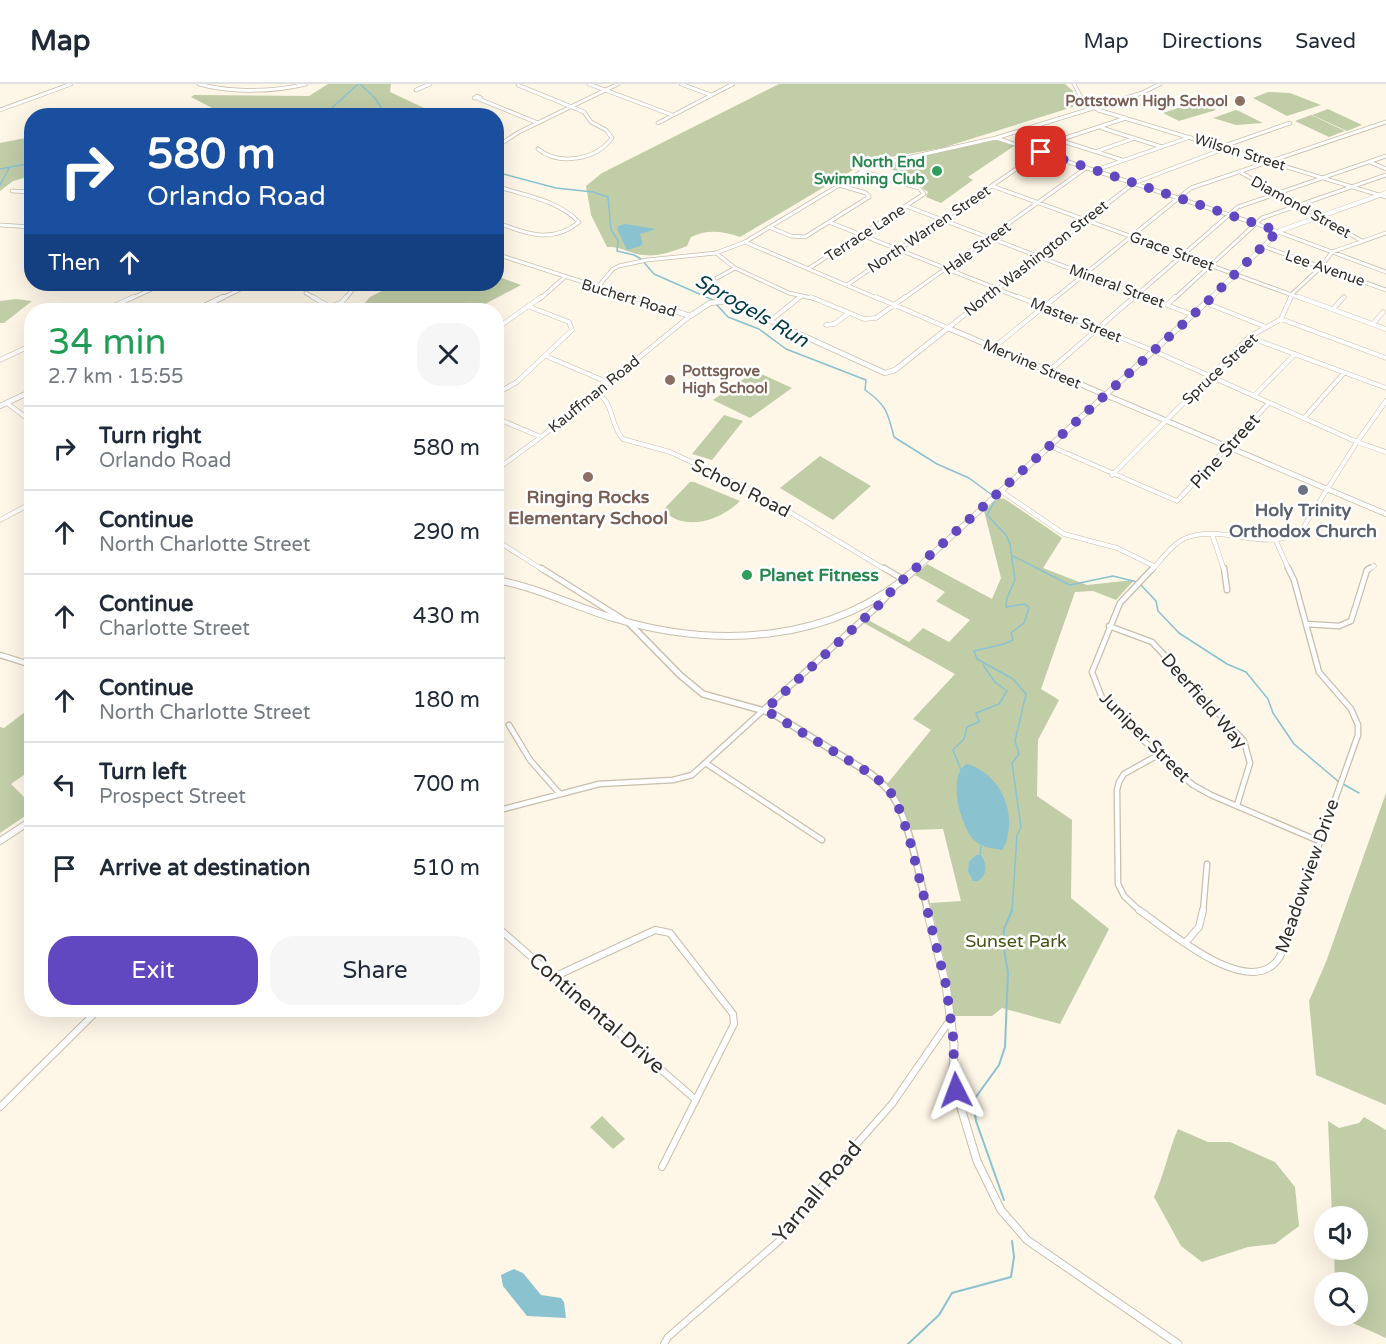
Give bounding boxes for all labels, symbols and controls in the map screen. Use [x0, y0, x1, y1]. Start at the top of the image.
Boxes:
text: Map [30, 24, 90, 58]
text: Map [1083, 29, 1129, 54]
text: Directions [1162, 29, 1262, 54]
text: Saved [1295, 29, 1356, 54]
place label: Pottstown High School [1065, 92, 1228, 111]
marker: Pottstown High School [1233, 94, 1247, 108]
pin [1015, 126, 1066, 177]
text: 580 m [147, 129, 276, 180]
street label: Wilson Street [1192, 130, 1288, 175]
icon: right [48, 132, 126, 210]
icon: arrive [1024, 135, 1057, 168]
place label: North End Swimming Club [814, 153, 926, 189]
marker: North End Swimming Club [930, 164, 944, 178]
street label: Diamond Street [1248, 172, 1354, 242]
text: Orlando Road [147, 180, 326, 213]
street label: North Warren Street [864, 181, 994, 277]
street label: North Washington Street [960, 196, 1112, 320]
street label: Terrace Lane [822, 201, 908, 265]
street label: Hale Street [940, 217, 1014, 278]
street label: Grace Street [1127, 227, 1217, 275]
icon: ahead [113, 246, 146, 279]
street label: Lee Avenue [1283, 246, 1367, 290]
text: Then [48, 250, 101, 276]
street label: Mineral Street [1067, 260, 1167, 312]
water label: Sprogels Run [691, 269, 813, 353]
street label: Buchert Road [579, 275, 679, 321]
street label: Master Street [1028, 294, 1124, 347]
text: 34 min [48, 321, 167, 364]
button: close [417, 323, 480, 386]
street label: Spruce Street [1179, 329, 1262, 409]
street label: Mervine Street [980, 335, 1084, 393]
street label: Kauffman Road [545, 352, 643, 436]
place label: Pottsgrove High School [682, 362, 768, 398]
text: 2.7 km · 15:55 [48, 365, 184, 389]
marker: Pottsgrove High School [663, 373, 677, 387]
street label: Pine Street [1185, 409, 1265, 493]
text: Turn right [99, 423, 201, 449]
icon: right [48, 432, 81, 465]
text: 580 m [413, 435, 480, 461]
text: Orlando Road [99, 449, 231, 473]
street label: School Road [688, 454, 794, 522]
marker: Ringing Rocks Elementary School [581, 470, 595, 484]
marker: Holy Trinity Orthodox Church [1296, 483, 1310, 497]
place label: Ringing Rocks Elementary School [508, 486, 668, 529]
place label: Holy Trinity Orthodox Church [1229, 499, 1377, 542]
text: Continue [99, 507, 194, 533]
icon: ahead [48, 516, 81, 549]
text: 290 m [413, 519, 480, 545]
text: North Charlotte Street [99, 533, 310, 557]
place label: Planet Fitness [759, 564, 879, 586]
marker: Planet Fitness [740, 568, 754, 582]
text: Continue [99, 591, 194, 617]
icon: ahead [48, 600, 81, 633]
text: 430 m [413, 603, 480, 629]
text: Charlotte Street [99, 617, 250, 641]
street label: Deerfield Way [1156, 649, 1252, 754]
text: Continue [99, 675, 194, 701]
icon: ahead [48, 684, 81, 717]
text: 180 m [413, 687, 480, 713]
street label: Juniper Street [1095, 687, 1195, 787]
text: North Charlotte Street [99, 701, 310, 725]
text: Turn left [99, 759, 187, 785]
icon: left [48, 768, 81, 801]
text: 700 m [413, 771, 480, 797]
text: Prospect Street [99, 785, 246, 809]
street label: Meadowview Drive [1270, 796, 1344, 956]
icon: arrive [48, 852, 81, 885]
text: Arrive at destination [99, 855, 310, 881]
text: 510 m [413, 855, 480, 881]
park label: Sunset Park [965, 930, 1067, 952]
button: Exit [48, 936, 258, 1005]
button: Share [270, 936, 480, 1005]
street label: Continental Drive [523, 947, 670, 1079]
position arrow [924, 1058, 988, 1122]
street label: Yarnall Road [768, 1136, 867, 1248]
map controls [1314, 1206, 1368, 1326]
button: sound [1314, 1206, 1368, 1260]
button: search [1314, 1272, 1368, 1326]

